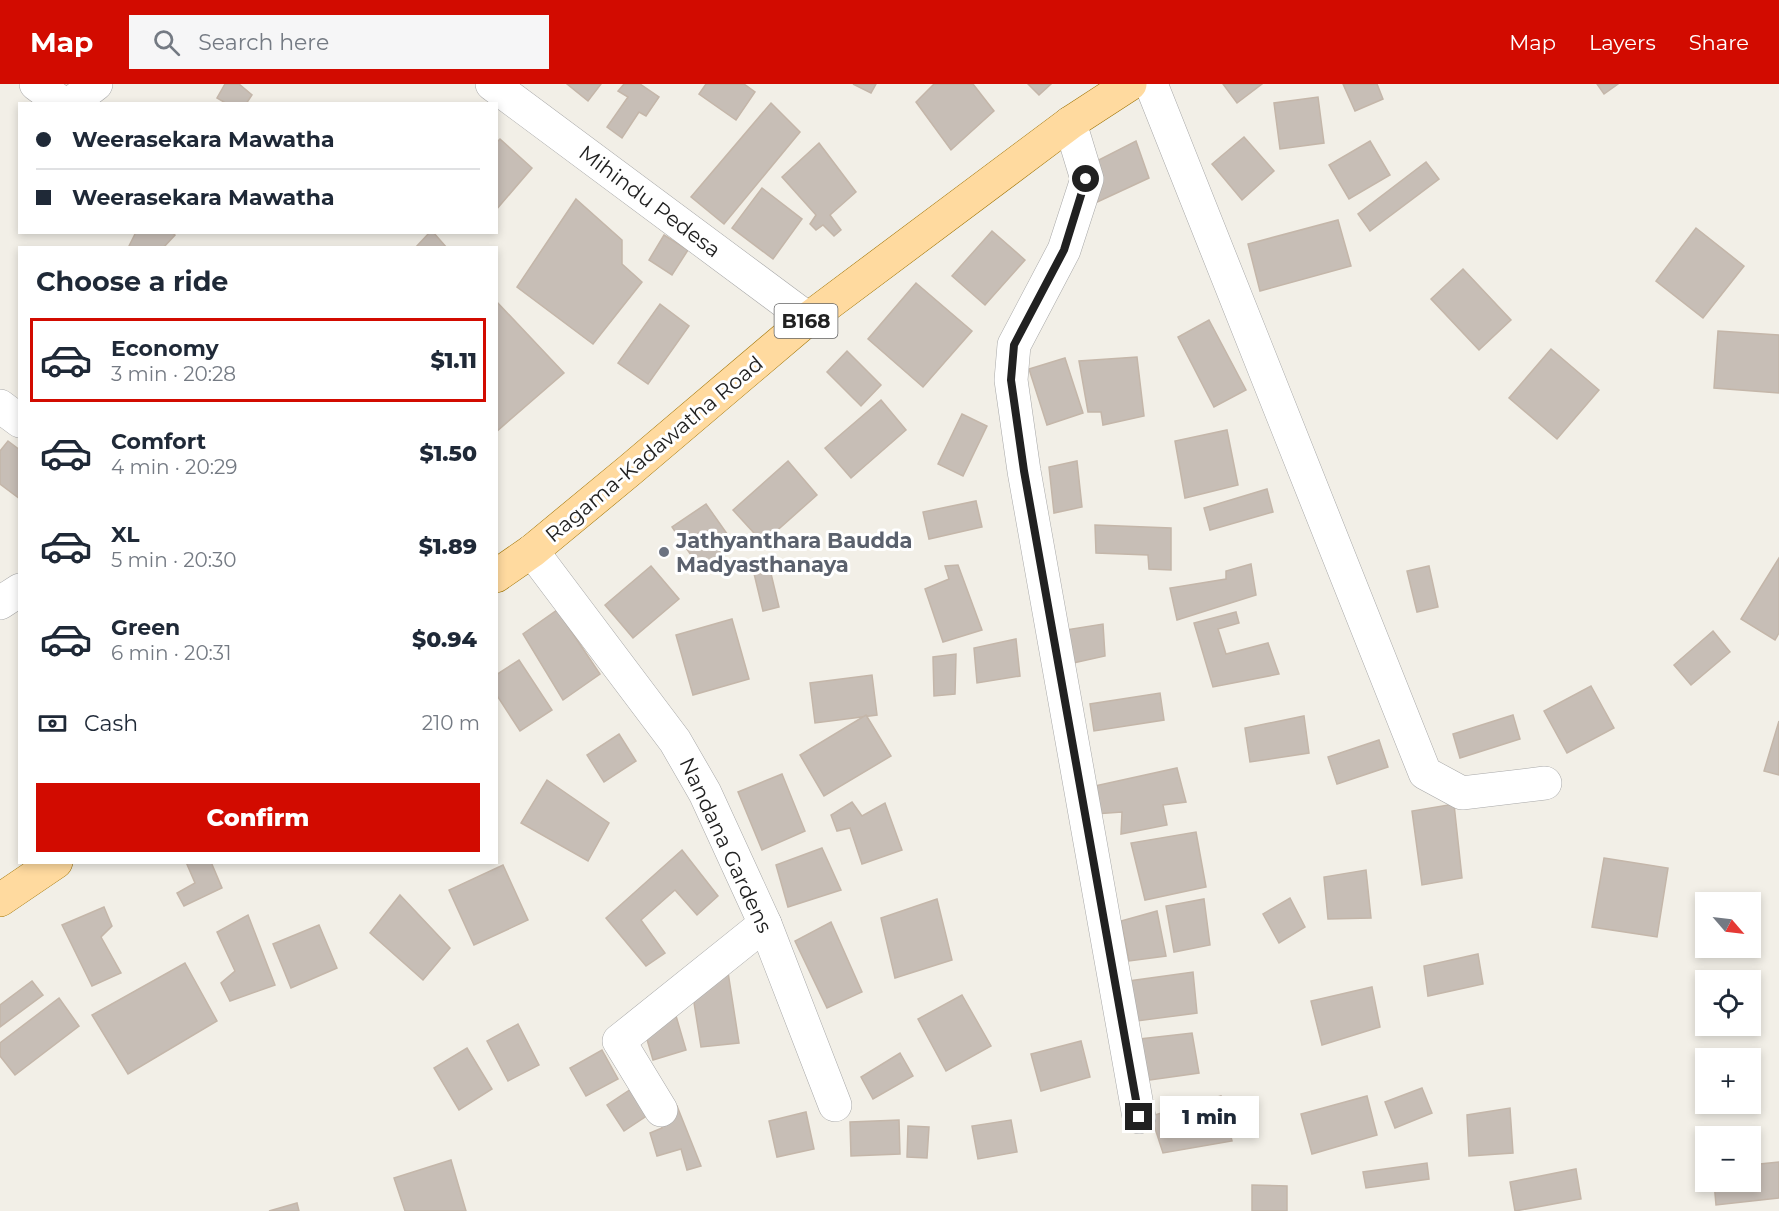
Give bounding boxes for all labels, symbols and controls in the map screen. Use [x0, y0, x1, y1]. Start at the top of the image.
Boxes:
search box [129, 15, 549, 69]
text: Map [30, 25, 93, 59]
icon: search [150, 26, 183, 59]
text: Search here [198, 29, 329, 56]
text: Map [1509, 30, 1556, 55]
text: Layers [1589, 30, 1656, 55]
text: Share [1689, 30, 1749, 55]
text: Weerasekara Mawatha [72, 126, 335, 153]
street label: Mihindu Pedesa [574, 140, 726, 262]
route start [1072, 165, 1099, 192]
text: Weerasekara Mawatha [72, 184, 335, 211]
text: Choose a ride [36, 265, 228, 298]
road number: B168 [774, 304, 838, 338]
icon: car [39, 333, 93, 387]
text: Economy [111, 335, 219, 362]
text: $1.11 [430, 347, 477, 374]
street label: Ragama-Kadawatha Road [540, 351, 768, 547]
text: 3 min · 20:28 [111, 362, 236, 386]
icon: car [39, 426, 93, 480]
text: Comfort [111, 428, 206, 455]
text: $1.50 [419, 440, 477, 467]
text: 4 min · 20:29 [111, 455, 237, 479]
icon: car [39, 519, 93, 573]
text: XL [111, 521, 140, 548]
place label: Jathyanthara Baudda Madyasthanaya [675, 528, 913, 577]
text: $1.89 [419, 533, 477, 560]
marker: Jathyanthara Baudda Madyasthanaya [657, 545, 671, 559]
text: 5 min · 20:30 [111, 548, 237, 572]
icon: car [39, 612, 93, 666]
text: Green [111, 614, 180, 641]
text: $0.94 [412, 626, 477, 653]
text: 6 min · 20:31 [111, 641, 231, 665]
icon: cash [36, 707, 69, 740]
text: Cash [84, 710, 138, 737]
text: 210 m [422, 711, 480, 735]
street label: Nandana Gardens [674, 753, 778, 937]
button: Confirm [36, 783, 480, 852]
north arrow [1695, 892, 1761, 958]
map controls [1695, 892, 1761, 1192]
button: locate [1695, 970, 1761, 1036]
button: + [1695, 1048, 1761, 1114]
callout: 1 min [1160, 1096, 1259, 1138]
route end [1125, 1103, 1152, 1130]
text: 1 min [1182, 1105, 1237, 1129]
button: − [1695, 1126, 1761, 1192]

